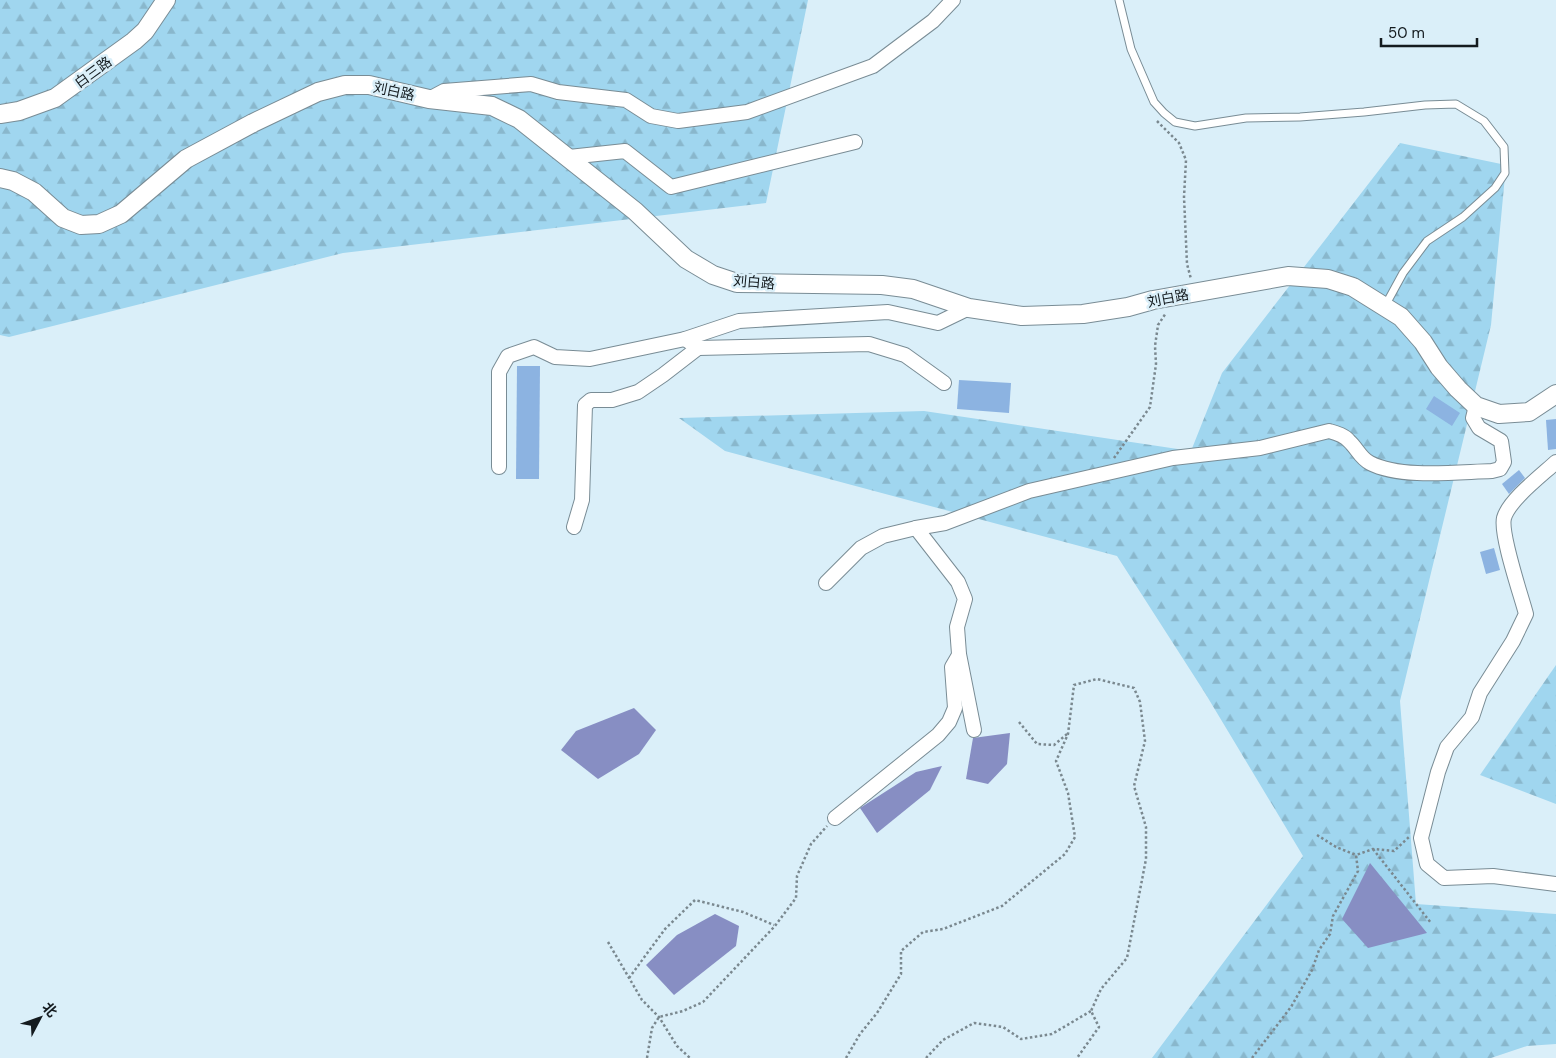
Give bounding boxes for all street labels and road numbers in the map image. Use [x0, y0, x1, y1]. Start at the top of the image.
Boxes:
street label: 白三路 [71, 52, 115, 92]
street label: 刘白路 [372, 78, 416, 104]
street label: 刘白路 [732, 271, 776, 293]
street label: 刘白路 [1146, 285, 1190, 311]

